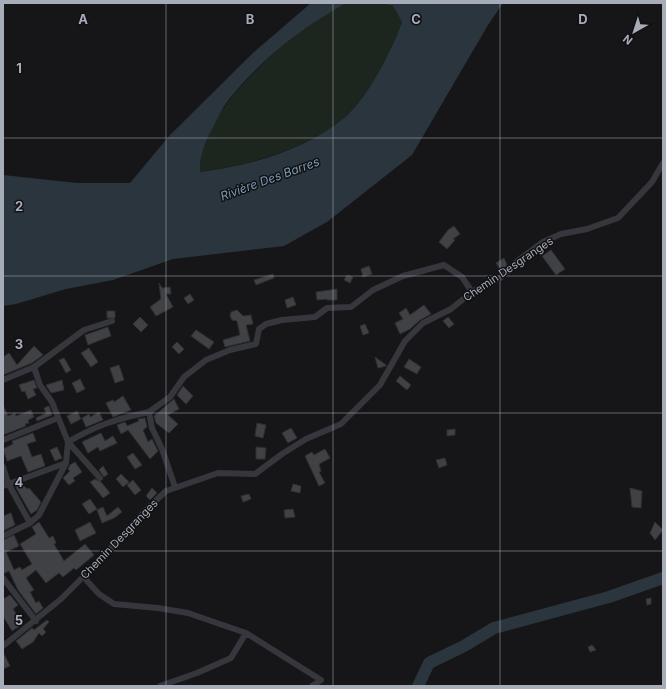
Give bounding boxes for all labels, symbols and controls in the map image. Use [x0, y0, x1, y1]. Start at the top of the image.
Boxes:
text: A [78, 11, 88, 27]
text: B [246, 11, 255, 27]
text: C [411, 11, 421, 27]
text: D [578, 11, 588, 27]
north arrow [614, 12, 654, 52]
text: N [620, 32, 635, 48]
text: 1 [16, 60, 22, 76]
water label: Rivière Des Barres [218, 154, 322, 203]
text: 2 [15, 198, 23, 214]
street label: Chemin Desgranges [460, 234, 556, 304]
text: 3 [15, 336, 23, 352]
text: 4 [15, 474, 24, 490]
street label: Chemin Desgranges [77, 496, 161, 582]
text: 5 [15, 612, 23, 628]

